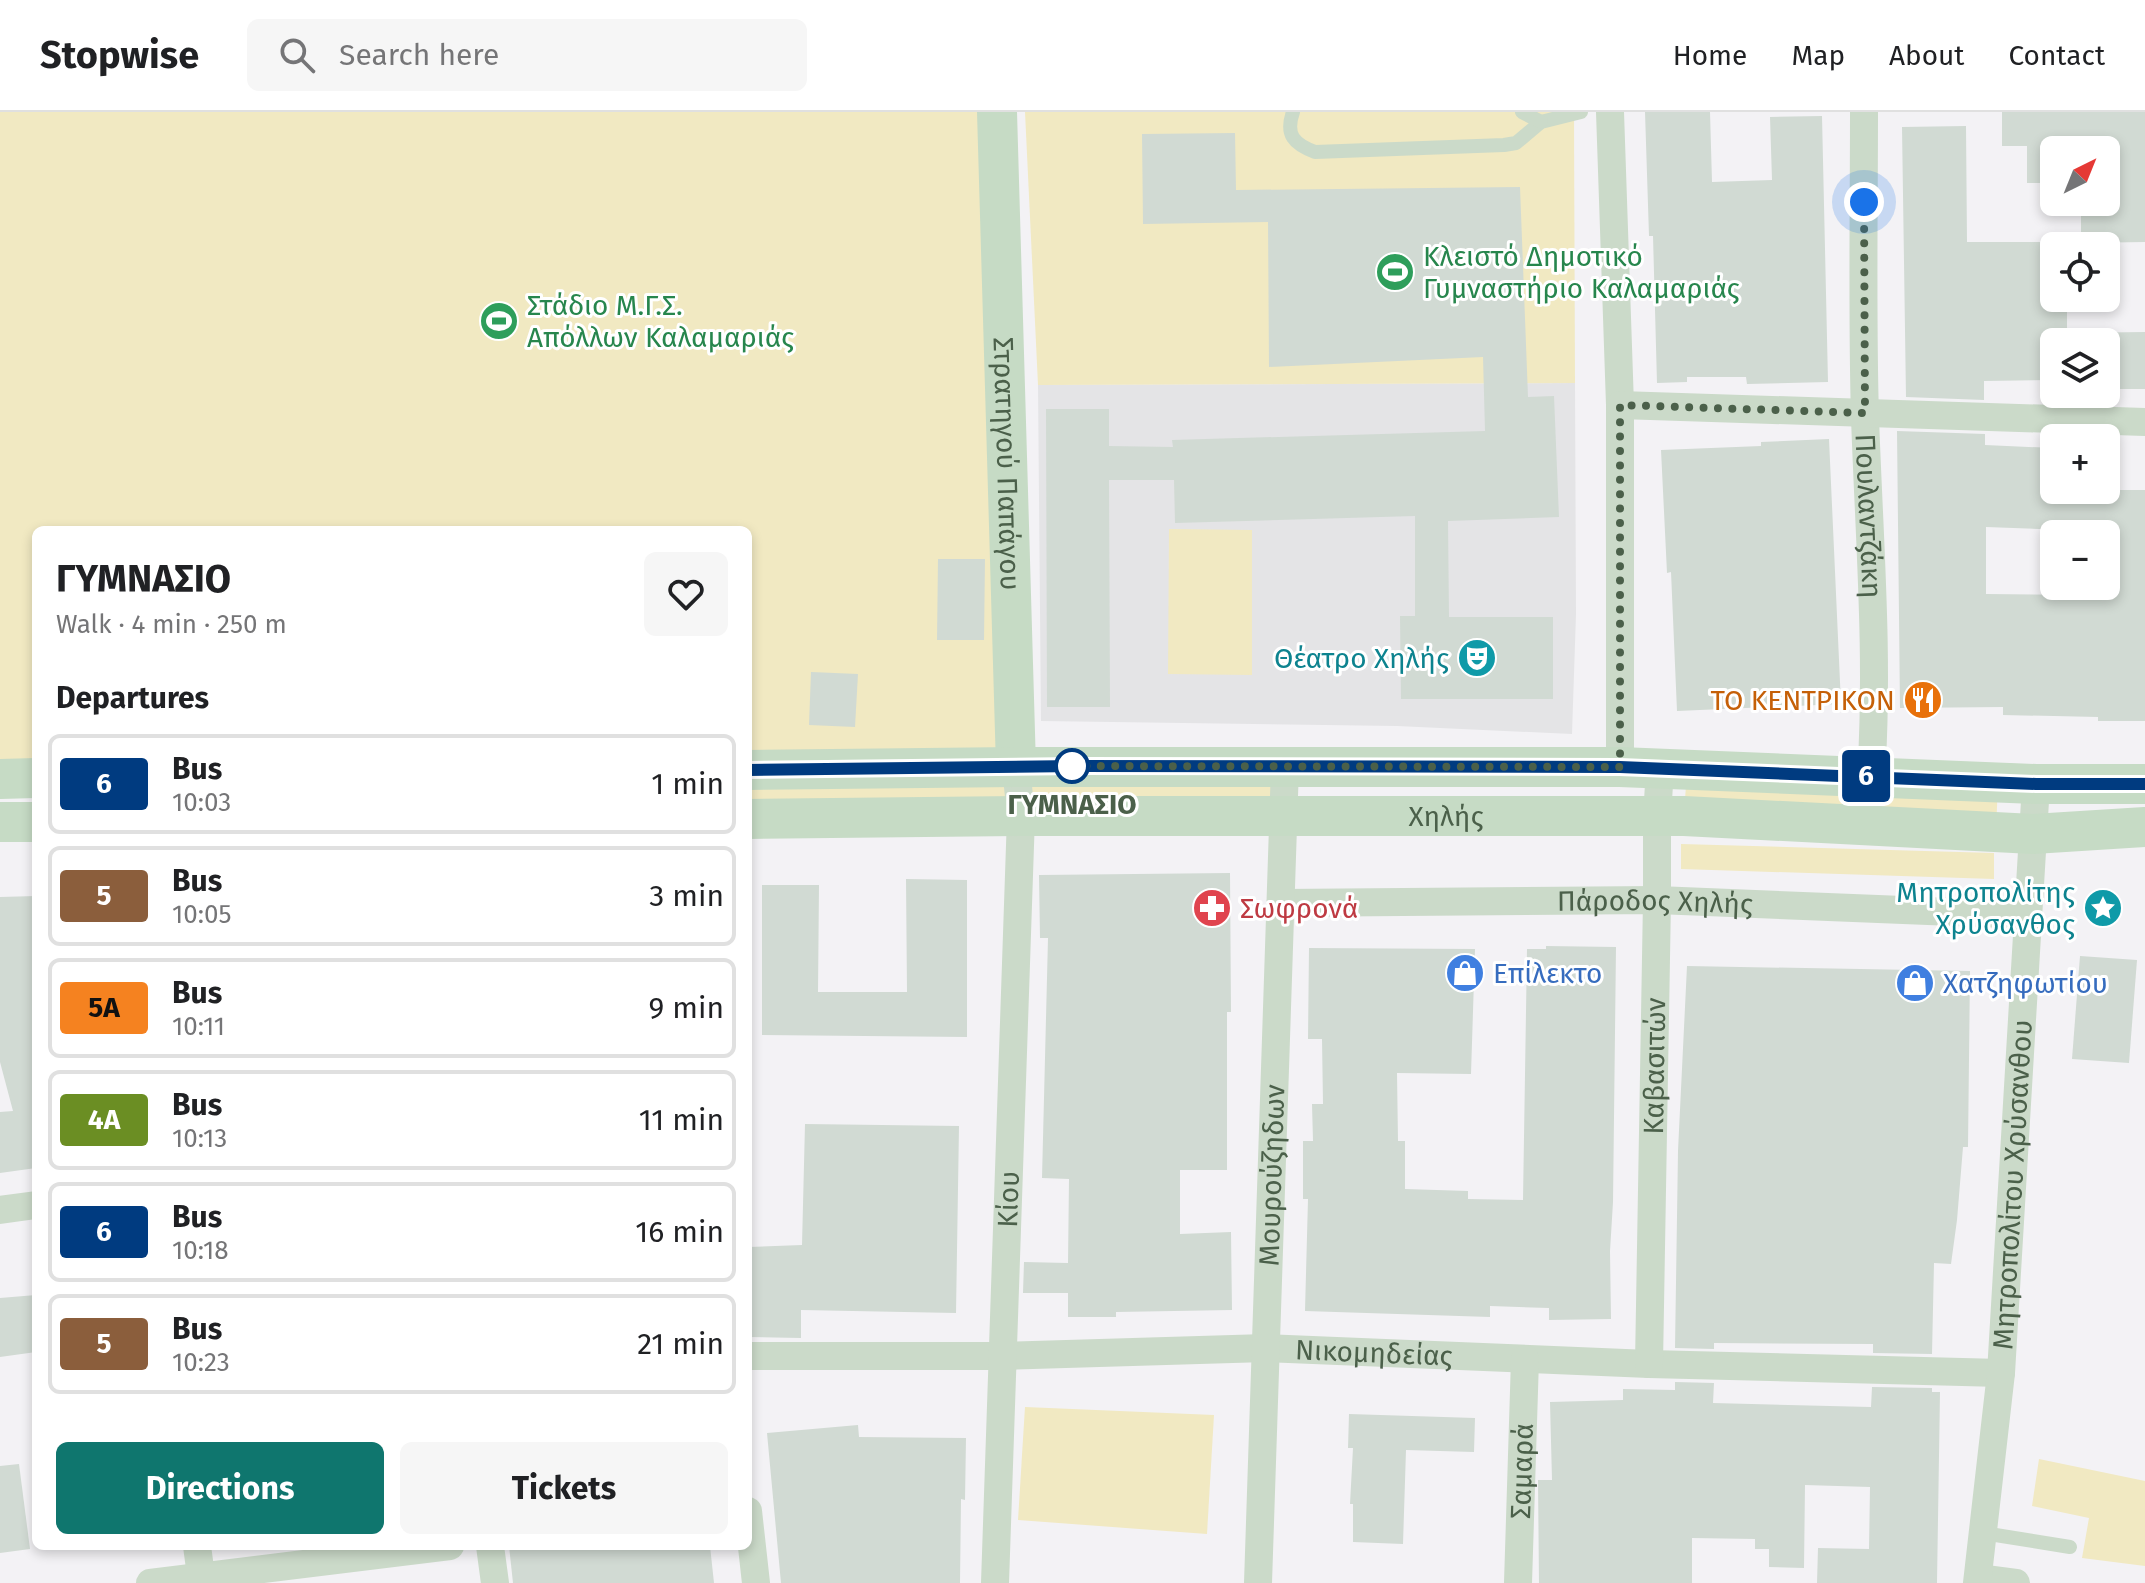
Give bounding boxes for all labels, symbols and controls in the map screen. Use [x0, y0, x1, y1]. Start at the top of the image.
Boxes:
search box [247, 19, 807, 91]
text: Stopwise [40, 32, 199, 78]
icon: search [275, 33, 319, 77]
text: Search here [339, 37, 499, 73]
text: Home [1673, 39, 1747, 72]
text: Map [1791, 39, 1845, 72]
text: About [1889, 39, 1964, 72]
text: Contact [2008, 39, 2105, 72]
north arrow [2040, 136, 2120, 216]
map controls [2040, 136, 2120, 600]
your location [1844, 182, 1884, 222]
button: locate [2040, 232, 2120, 312]
place label: Κλειστό Δημοτικό Γυμναστήριο Καλαμαριάς [1423, 240, 1740, 305]
sports icon: Κλειστό Δημοτικό Γυμναστήριο Καλαμαριάς [1374, 251, 1416, 293]
place label: Στάδιο Μ.Γ.Σ. Απόλλων Καλαμαριάς [527, 289, 794, 354]
sports icon: Στάδιο Μ.Γ.Σ. Απόλλων Καλαμαριάς [478, 300, 520, 342]
button: layers [2040, 328, 2120, 408]
street label: Στρατηγού Παπάγου [987, 337, 1027, 591]
button: + [2040, 424, 2120, 504]
street label: Πουλαντζάκη [1849, 433, 1889, 599]
button: − [2040, 520, 2120, 600]
button: heart [644, 552, 728, 636]
text: ΓΥΜΝΑΣΙΟ [56, 556, 231, 602]
text: Walk · 4 min · 250 m [56, 609, 287, 640]
theatre icon: Θέατρο Χηλής [1456, 637, 1498, 679]
place label: Θέατρο Χηλής [1274, 642, 1449, 675]
restaurant icon: ΤΟ ΚΕΝΤΡΙΚΟΝ [1902, 679, 1944, 721]
text: Departures [56, 680, 209, 716]
place label: ΤΟ ΚΕΝΤΡΙΚΟΝ [1711, 684, 1895, 717]
marker: ΓΥΜΝΑΣΙΟ [1055, 749, 1089, 783]
line badge: 6 [1840, 750, 1892, 802]
text: Bus [172, 751, 222, 787]
text: 6 [1858, 759, 1874, 792]
text: 1 min [651, 766, 724, 802]
text: 6 [96, 767, 112, 800]
text: 10:03 [172, 787, 231, 818]
place label: ΓΥΜΝΑΣΙΟ [1007, 788, 1137, 821]
street label: Χηλής [1408, 800, 1484, 833]
text: Bus [172, 863, 222, 899]
place label: Μητροπολίτης Χρύσανθος [1896, 876, 2075, 941]
text: 3 min [649, 878, 724, 914]
text: 5 [96, 879, 112, 912]
street label: Πάροδος Χηλής [1557, 883, 1754, 920]
pharmacy icon: Σωφρονά [1191, 887, 1233, 929]
place icon: Μητροπολίτης Χρύσανθος [2082, 887, 2124, 929]
place label: Σωφρονά [1240, 892, 1358, 925]
text: 10:05 [172, 899, 232, 930]
shop icon: Επίλεκτο [1444, 952, 1486, 994]
place label: Επίλεκτο [1493, 957, 1602, 990]
shop icon: Χατζηφωτίου [1894, 962, 1936, 1004]
place label: Χατζηφωτίου [1943, 967, 2108, 1000]
text: Bus [172, 975, 222, 1011]
text: 9 min [649, 990, 724, 1026]
text: 5Α [88, 991, 120, 1024]
street label: Καβασιτών [1636, 997, 1672, 1135]
text: 10:11 [172, 1011, 225, 1042]
street label: Μητροπολίτου Χρύσανθου [1986, 1019, 2038, 1351]
street label: Μουρούζηδων [1252, 1083, 1291, 1267]
text: Bus [172, 1087, 222, 1123]
text: 11 min [639, 1102, 724, 1138]
text: 4Α [88, 1103, 120, 1136]
text: 10:13 [172, 1123, 227, 1154]
street label: Κίου [991, 1170, 1025, 1228]
text: Bus [172, 1199, 222, 1235]
text: 16 min [635, 1214, 724, 1250]
text: 6 [96, 1215, 112, 1248]
text: 10:18 [172, 1235, 229, 1266]
text: Bus [172, 1311, 222, 1347]
text: 21 min [637, 1326, 724, 1362]
text: 5 [96, 1327, 112, 1360]
street label: Νικομηδείας [1294, 1333, 1453, 1372]
text: 10:23 [172, 1347, 230, 1378]
street label: Σαμαρά [1504, 1423, 1539, 1520]
button: Directions [56, 1442, 384, 1534]
button: Tickets [400, 1442, 728, 1534]

